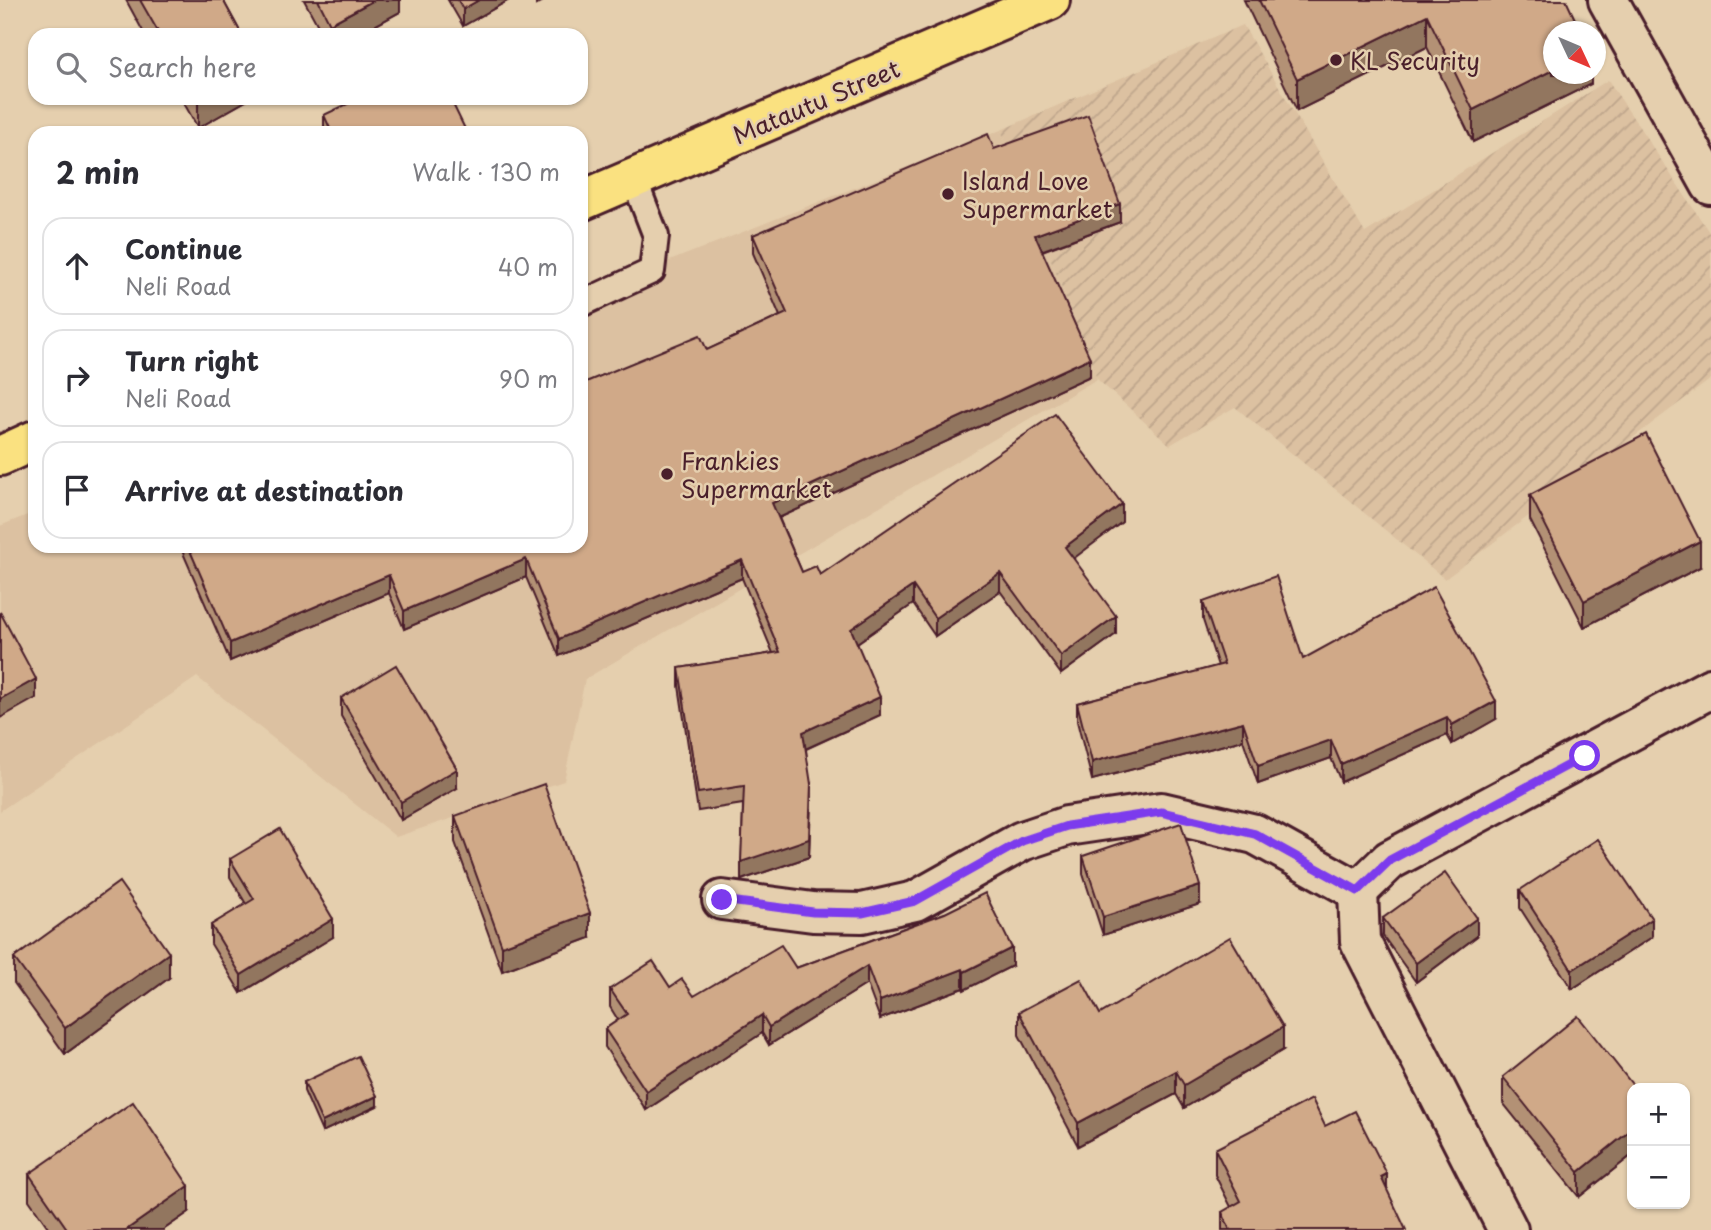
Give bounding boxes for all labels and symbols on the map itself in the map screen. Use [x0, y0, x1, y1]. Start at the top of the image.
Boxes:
north arrow [1543, 21, 1606, 84]
place label: KL Security [1350, 42, 1480, 78]
street label: Matautu Street [727, 49, 905, 152]
marker: KL Security [1328, 52, 1344, 68]
place label: Island Love Supermarket [962, 162, 1113, 226]
marker: Island Love Supermarket [940, 186, 956, 202]
place label: Frankies Supermarket [681, 442, 832, 506]
marker: Frankies Supermarket [659, 466, 675, 482]
route start [1569, 740, 1600, 771]
route end [706, 884, 737, 915]

